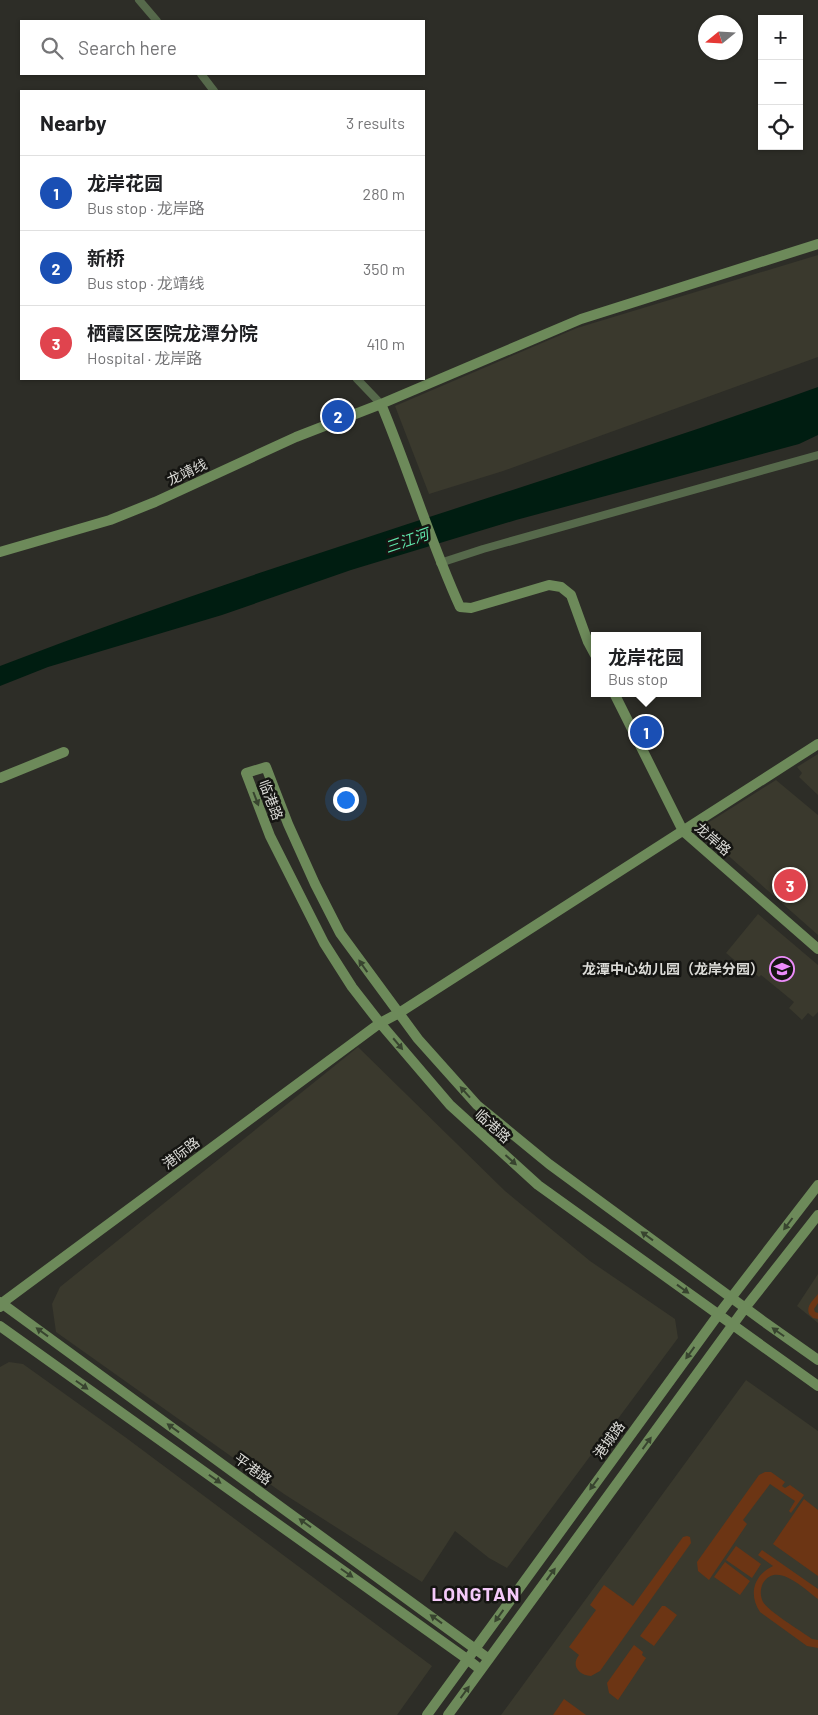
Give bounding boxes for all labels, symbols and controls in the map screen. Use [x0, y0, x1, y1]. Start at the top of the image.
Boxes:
north arrow [698, 15, 743, 60]
map controls [758, 15, 803, 150]
button: + [758, 15, 803, 60]
search box [20, 20, 425, 75]
icon: search [38, 34, 66, 62]
text: Search here [78, 36, 177, 59]
button: − [758, 60, 803, 105]
button: locate [758, 105, 803, 150]
text: Nearby [40, 110, 106, 135]
text: 3 results [346, 113, 405, 132]
text: 龙岸花园 [87, 171, 163, 194]
text: 1 [53, 184, 59, 203]
text: 280 m [363, 184, 405, 203]
text: Bus stop · 龙岸路 [87, 198, 205, 217]
text: 新桥 [87, 246, 125, 269]
text: 2 [52, 259, 60, 278]
text: 350 m [363, 259, 405, 278]
text: Bus stop · 龙靖线 [87, 273, 205, 292]
text: 栖霞区医院龙潭分院 [87, 321, 258, 344]
text: 3 [52, 334, 60, 353]
text: 410 m [367, 334, 405, 353]
text: Hospital · 龙岸路 [87, 348, 202, 367]
pin: 2 [322, 397, 354, 435]
street label: 龙靖线 [164, 455, 209, 488]
water label: 三江河 [382, 523, 434, 556]
popup [591, 632, 701, 697]
text: 龙岸花园 [608, 645, 684, 668]
text: Bus stop [608, 669, 668, 688]
pin: 1 [630, 713, 662, 751]
street label: 临港路 [256, 777, 287, 822]
your location [333, 787, 359, 813]
one-way arrow [252, 792, 260, 807]
street label: 龙岸路 [692, 818, 735, 859]
pin: 3 [774, 866, 806, 904]
school or university icon: 龙潭中心幼儿园（龙岸分园） [769, 956, 795, 982]
one-way arrow [358, 959, 368, 972]
place label: 龙潭中心幼儿园（龙岸分园） [582, 960, 764, 977]
one-way arrow [392, 1038, 403, 1050]
one-way arrow [459, 1086, 471, 1098]
street label: 临港路 [472, 1105, 515, 1146]
street label: 港际路 [159, 1133, 203, 1172]
one-way arrow [505, 1155, 517, 1166]
one-way arrow [783, 1217, 794, 1230]
one-way arrow [640, 1231, 654, 1241]
one-way arrow [676, 1284, 690, 1294]
one-way arrow [35, 1327, 49, 1337]
one-way arrow [771, 1327, 785, 1337]
one-way arrow [685, 1346, 695, 1360]
one-way arrow [76, 1380, 89, 1390]
street label: 港城路 [589, 1418, 628, 1462]
one-way arrow [166, 1423, 180, 1433]
one-way arrow [642, 1436, 652, 1450]
street label: 平港路 [231, 1449, 275, 1488]
one-way arrow [208, 1474, 222, 1484]
one-way arrow [589, 1477, 599, 1491]
one-way arrow [299, 1518, 312, 1529]
one-way arrow [546, 1567, 556, 1581]
one-way arrow [340, 1568, 354, 1578]
district label: LONGTAN [432, 1582, 520, 1605]
one-way arrow [493, 1609, 504, 1622]
one-way arrow [429, 1614, 443, 1624]
one-way arrow [459, 1686, 469, 1699]

